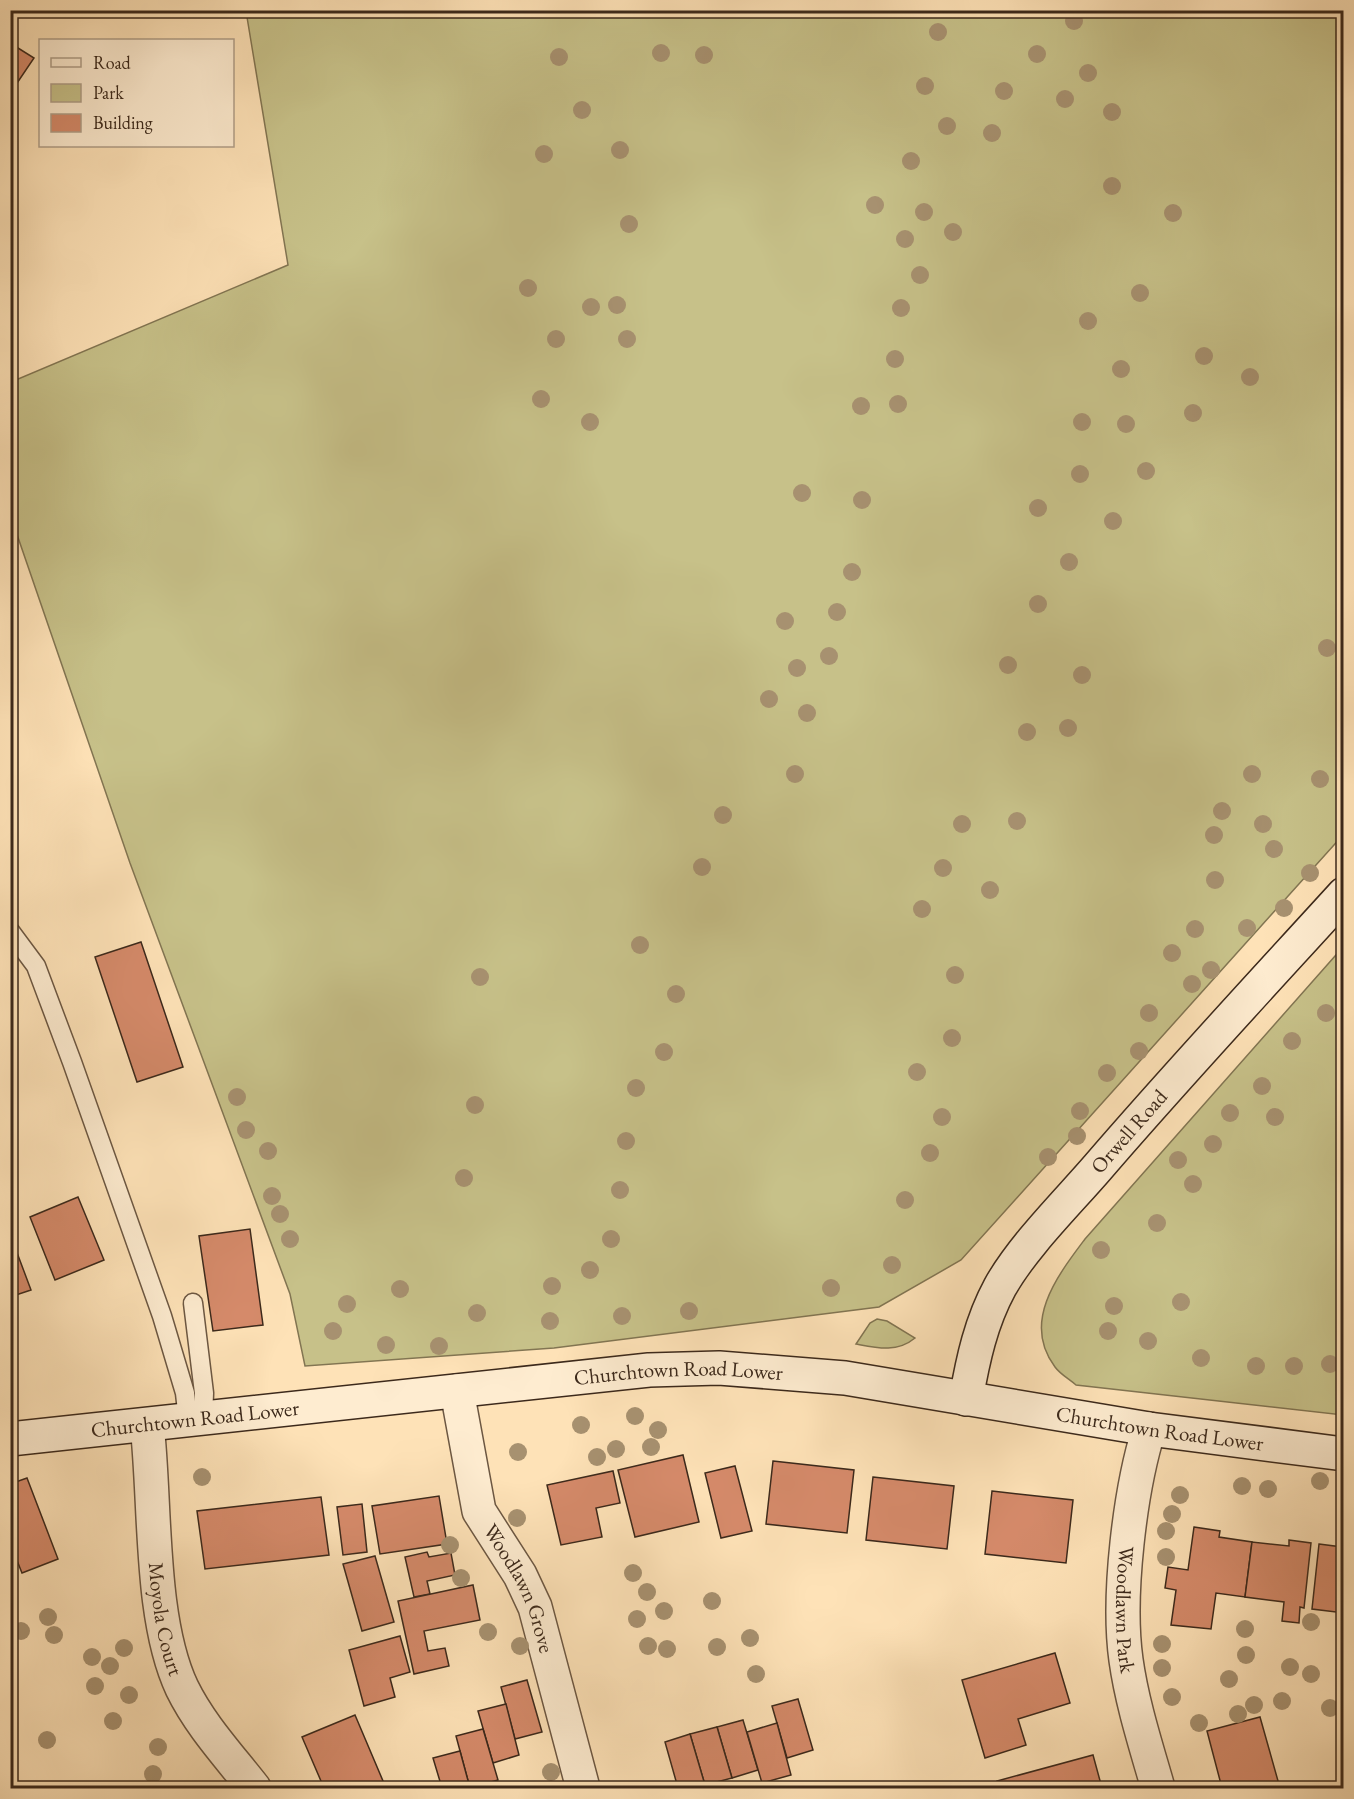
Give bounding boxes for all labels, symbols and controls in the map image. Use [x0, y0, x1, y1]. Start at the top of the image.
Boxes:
legend [39, 39, 234, 147]
text: Road [93, 51, 132, 74]
text: Park [93, 81, 124, 104]
text: Building [93, 111, 153, 134]
street label: Orwell Road [1084, 1083, 1173, 1179]
street label: Churchtown Road Lower [573, 1354, 784, 1391]
street label: Churchtown Road Lower [89, 1394, 300, 1443]
street label: Churchtown Road Lower [1054, 1400, 1265, 1457]
street label: Woodlawn Grove [478, 1518, 561, 1656]
street label: Woodlawn Park [1110, 1545, 1142, 1676]
street label: Moyola Court [143, 1561, 190, 1680]

